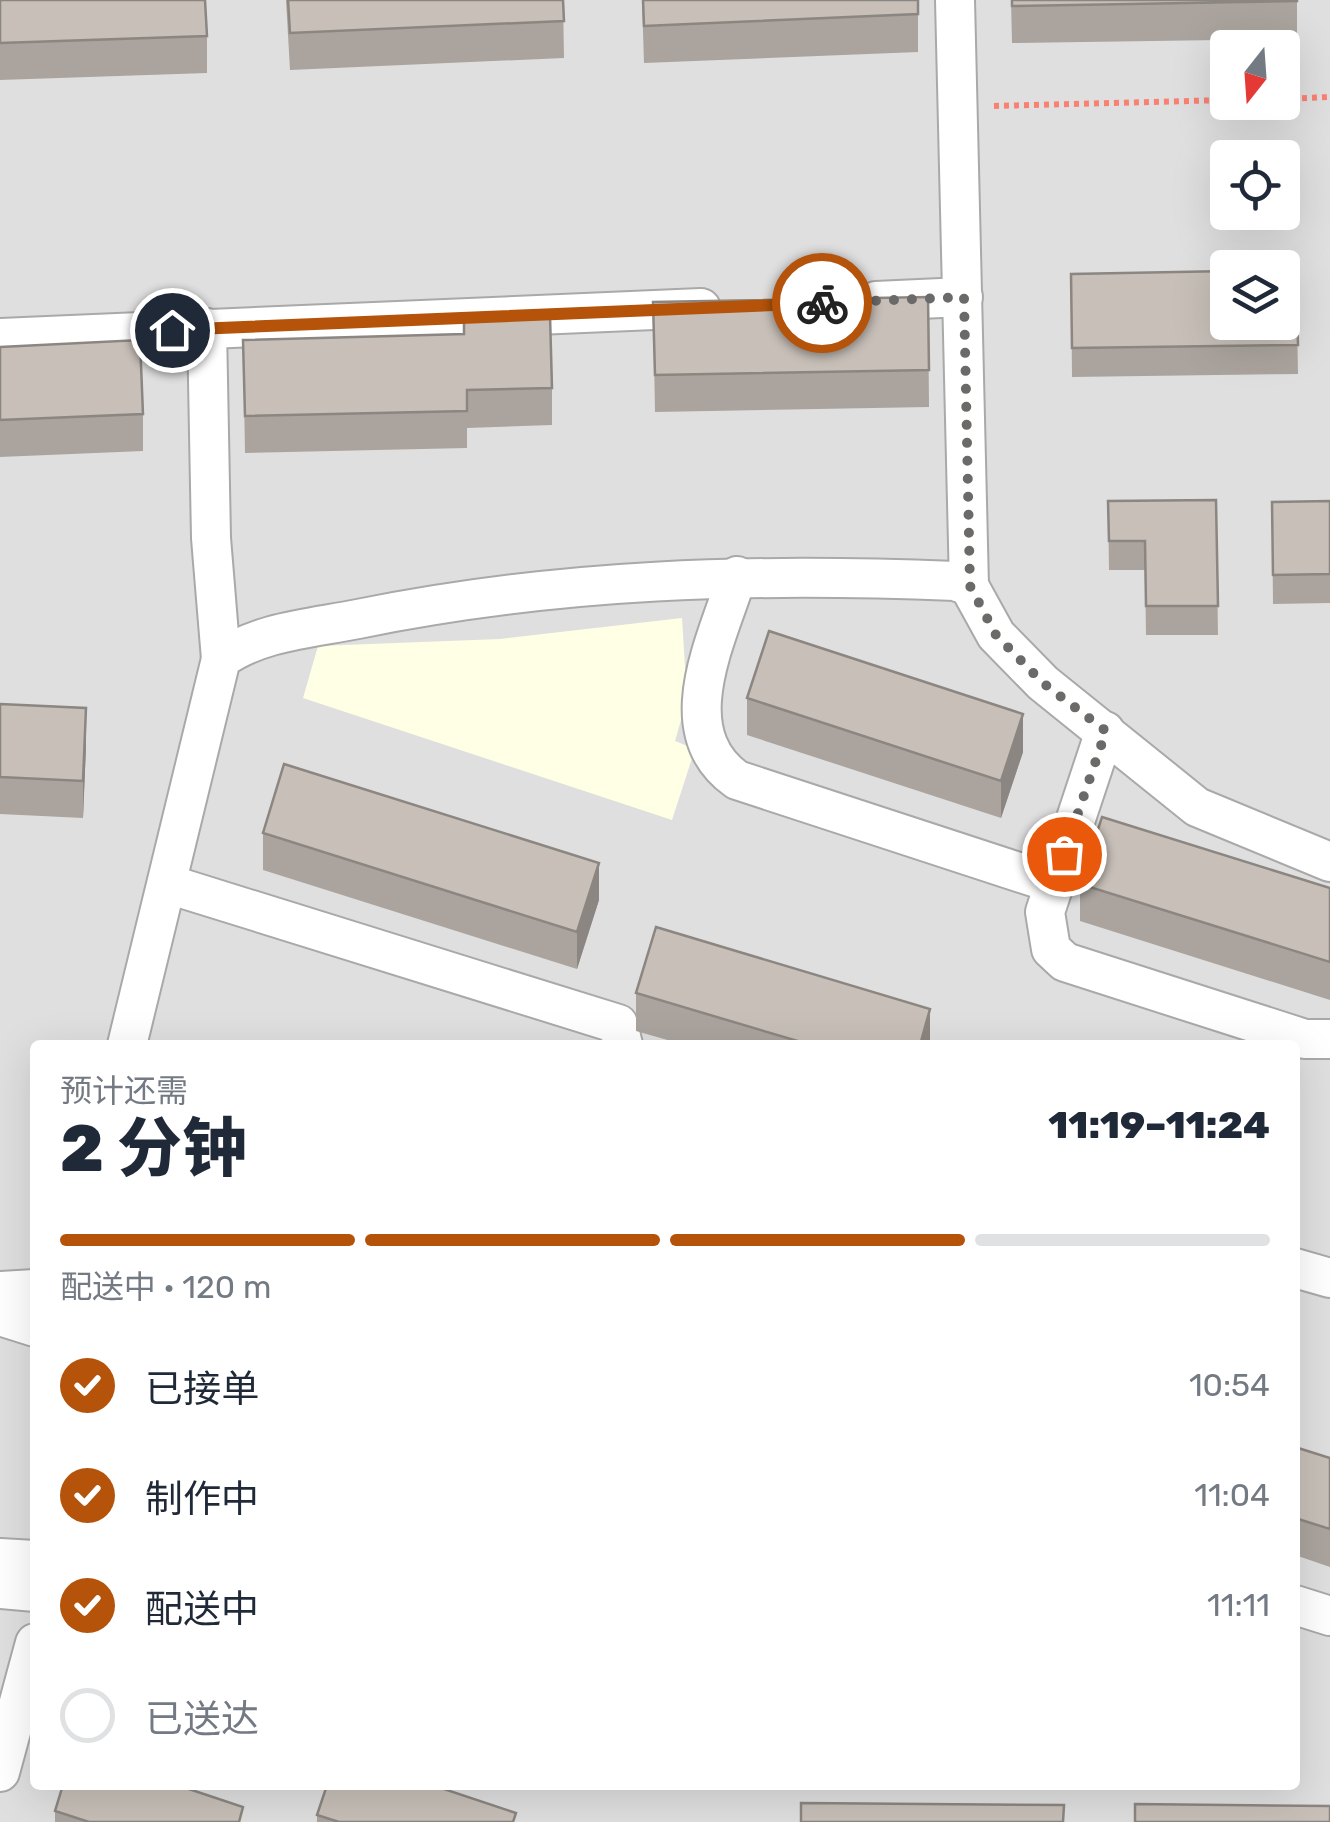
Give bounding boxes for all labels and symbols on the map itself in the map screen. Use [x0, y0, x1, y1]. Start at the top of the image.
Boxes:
north arrow [1210, 30, 1300, 120]
courier [772, 253, 872, 353]
pin [130, 288, 215, 373]
pin [1022, 812, 1107, 897]

